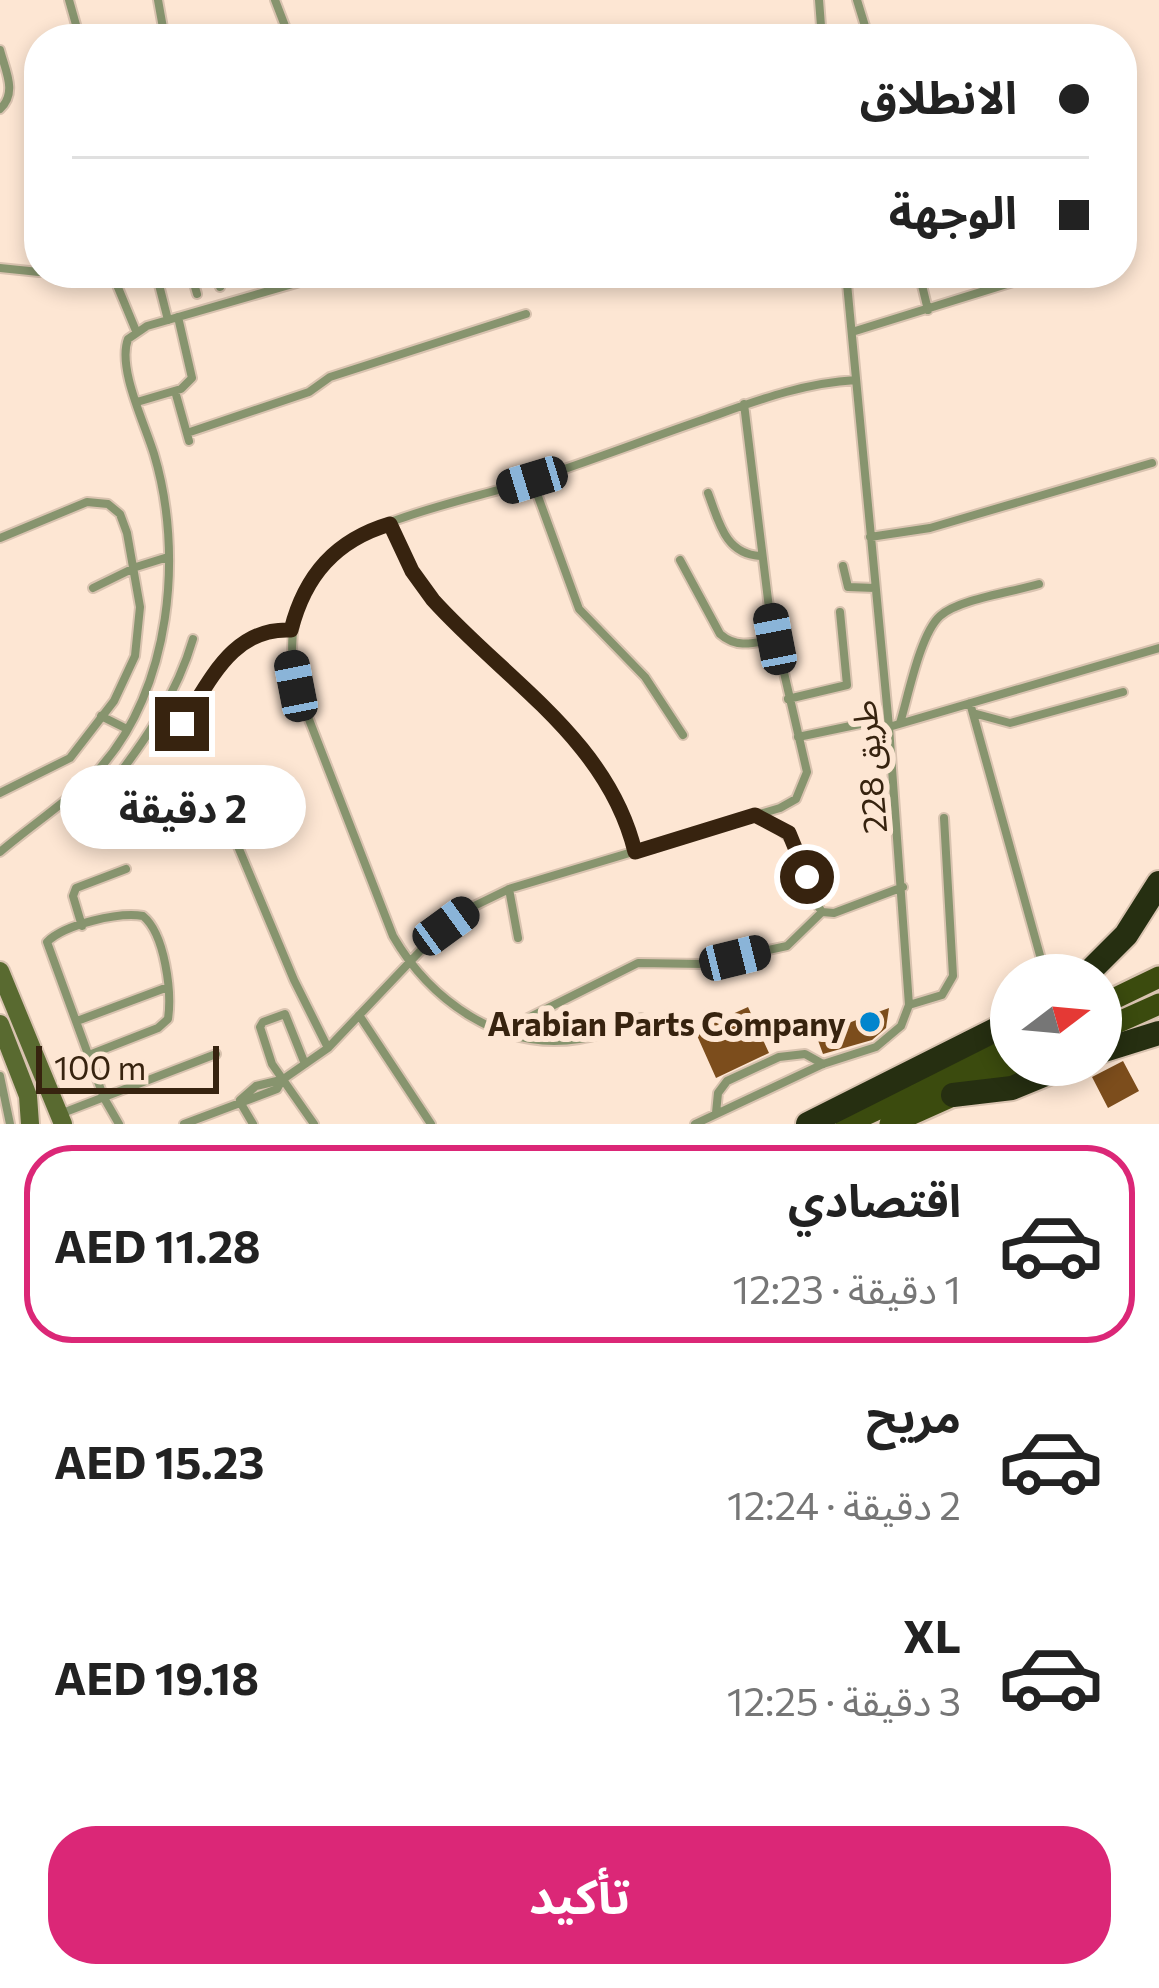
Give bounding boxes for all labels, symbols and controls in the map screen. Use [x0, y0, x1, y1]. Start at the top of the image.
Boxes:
text: الانطلاق [860, 68, 1017, 123]
text: الوجهة [889, 183, 1017, 238]
car [492, 452, 572, 508]
car [750, 600, 800, 678]
car [271, 647, 321, 725]
route end [155, 697, 209, 751]
street label: طريق 228 [842, 698, 896, 835]
callout: 2 دقيقة [59, 766, 305, 850]
text: 2 دقيقة [119, 783, 247, 831]
route start [780, 850, 834, 904]
car [406, 890, 486, 962]
car [696, 932, 774, 984]
north arrow [990, 954, 1122, 1086]
map controls [990, 954, 1122, 1086]
place label: Arabian Parts Company [487, 1002, 846, 1043]
marker: Arabian Parts Company [857, 1009, 883, 1035]
scale bar [36, 1040, 219, 1093]
text: 100 m [54, 1046, 146, 1087]
text: اقتصادي [788, 1171, 961, 1226]
icon: car [997, 1190, 1105, 1298]
text: AED 11.28 [54, 1217, 261, 1272]
text: 1 دقيقة · 12:23 [732, 1264, 961, 1312]
text: مريح [866, 1387, 961, 1442]
icon: car [997, 1406, 1105, 1514]
text: AED 15.23 [54, 1433, 264, 1488]
text: 2 دقيقة · 12:24 [727, 1480, 961, 1528]
text: XL [903, 1607, 961, 1662]
icon: car [997, 1622, 1105, 1730]
text: AED 19.18 [54, 1649, 259, 1704]
text: 3 دقيقة · 12:25 [727, 1676, 961, 1724]
button: تأكيد [48, 1826, 1111, 1964]

